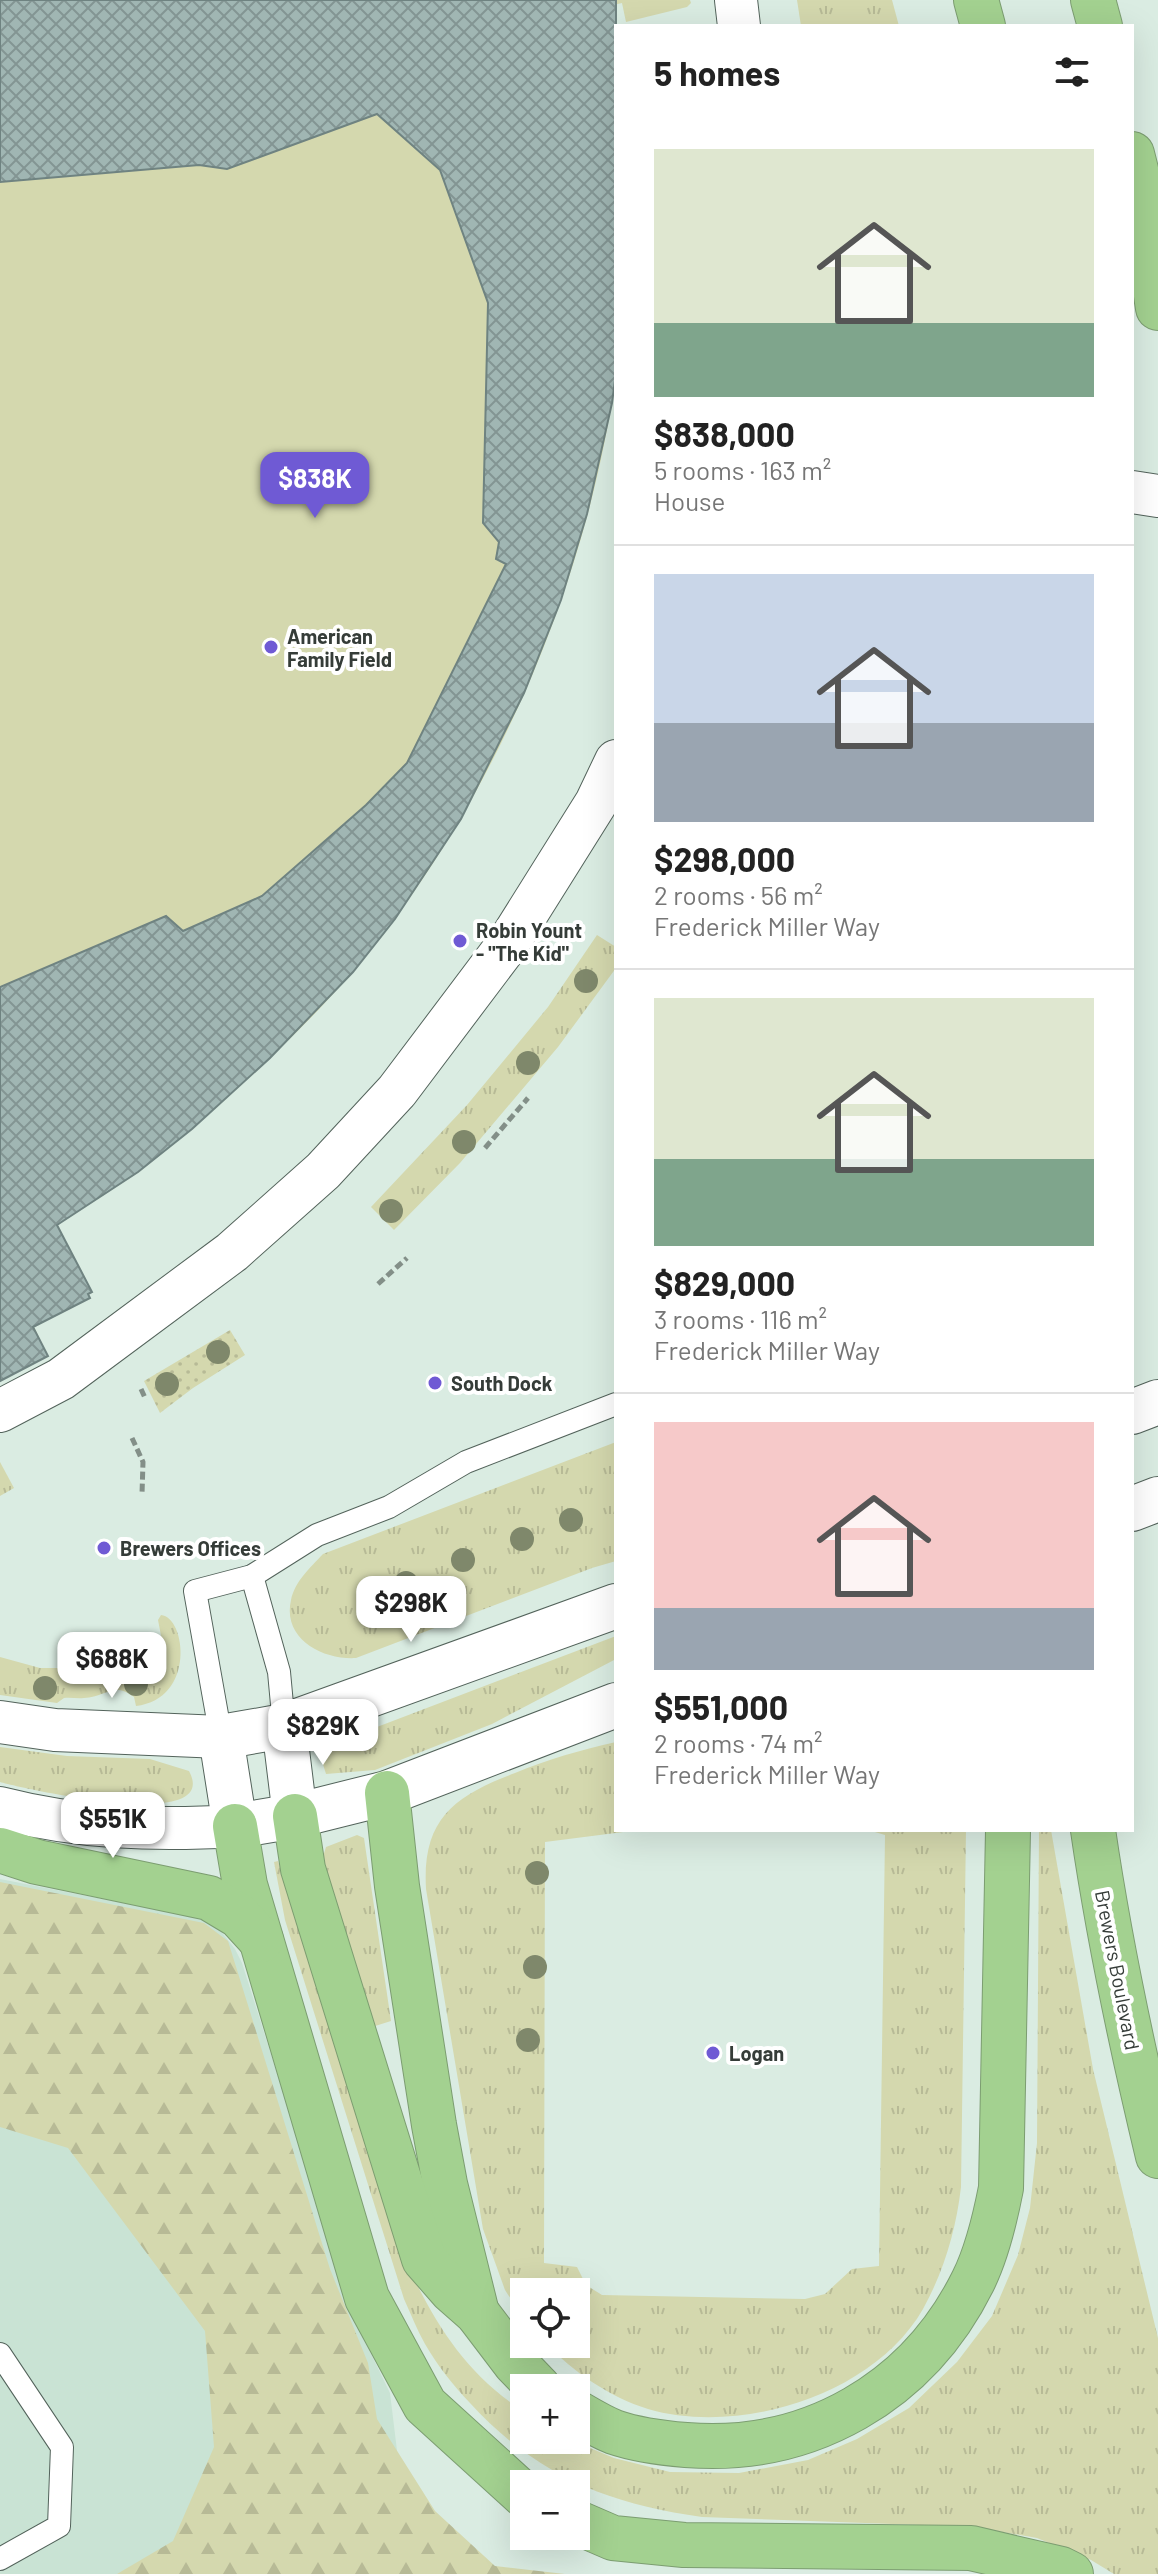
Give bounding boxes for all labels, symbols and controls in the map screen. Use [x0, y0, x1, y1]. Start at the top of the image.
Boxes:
icon: filters [1050, 50, 1094, 94]
text: 5 homes [654, 52, 780, 93]
icon: home [802, 201, 946, 345]
text: $838,000 [654, 413, 795, 454]
pin: $838K [259, 452, 371, 520]
text: 5 rooms · 163 m² [654, 454, 831, 485]
text: $838K [278, 462, 352, 493]
text: House [654, 485, 725, 516]
place label: American Family Field [287, 624, 392, 671]
icon: home [802, 626, 946, 770]
marker: American Family Field [262, 638, 280, 656]
text: $298,000 [654, 838, 795, 879]
text: 2 rooms · 56 m² [654, 879, 823, 910]
text: Frederick Miller Way [654, 910, 880, 941]
place label: Robin Yount - "The Kid" [476, 918, 582, 965]
marker: Robin Yount - "The Kid" [451, 932, 469, 950]
icon: home [802, 1050, 946, 1194]
text: $829,000 [654, 1262, 795, 1303]
text: 3 rooms · 116 m² [654, 1303, 827, 1334]
text: Frederick Miller Way [654, 1334, 880, 1365]
place label: South Dock [451, 1371, 553, 1395]
marker: South Dock [426, 1374, 444, 1392]
icon: home [802, 1474, 946, 1618]
place label: Brewers Offices [120, 1536, 261, 1560]
marker: Brewers Offices [95, 1539, 113, 1557]
pin: $298K [355, 1576, 467, 1644]
text: $298K [374, 1586, 448, 1617]
pin: $688K [56, 1632, 168, 1700]
text: $688K [75, 1642, 149, 1673]
text: $551,000 [654, 1686, 788, 1727]
pin: $829K [267, 1699, 379, 1767]
text: $829K [286, 1709, 360, 1740]
text: 2 rooms · 74 m² [654, 1727, 822, 1758]
text: Frederick Miller Way [654, 1758, 880, 1789]
pin: $551K [57, 1792, 169, 1860]
text: $551K [79, 1802, 147, 1833]
street label: Brewers Boulevard [1091, 1888, 1145, 2052]
place label: Logan [729, 2041, 784, 2065]
marker: Logan [704, 2044, 722, 2062]
map controls [510, 2278, 590, 2550]
button: locate [510, 2278, 590, 2358]
button: + [510, 2374, 590, 2454]
button: − [510, 2470, 590, 2550]

